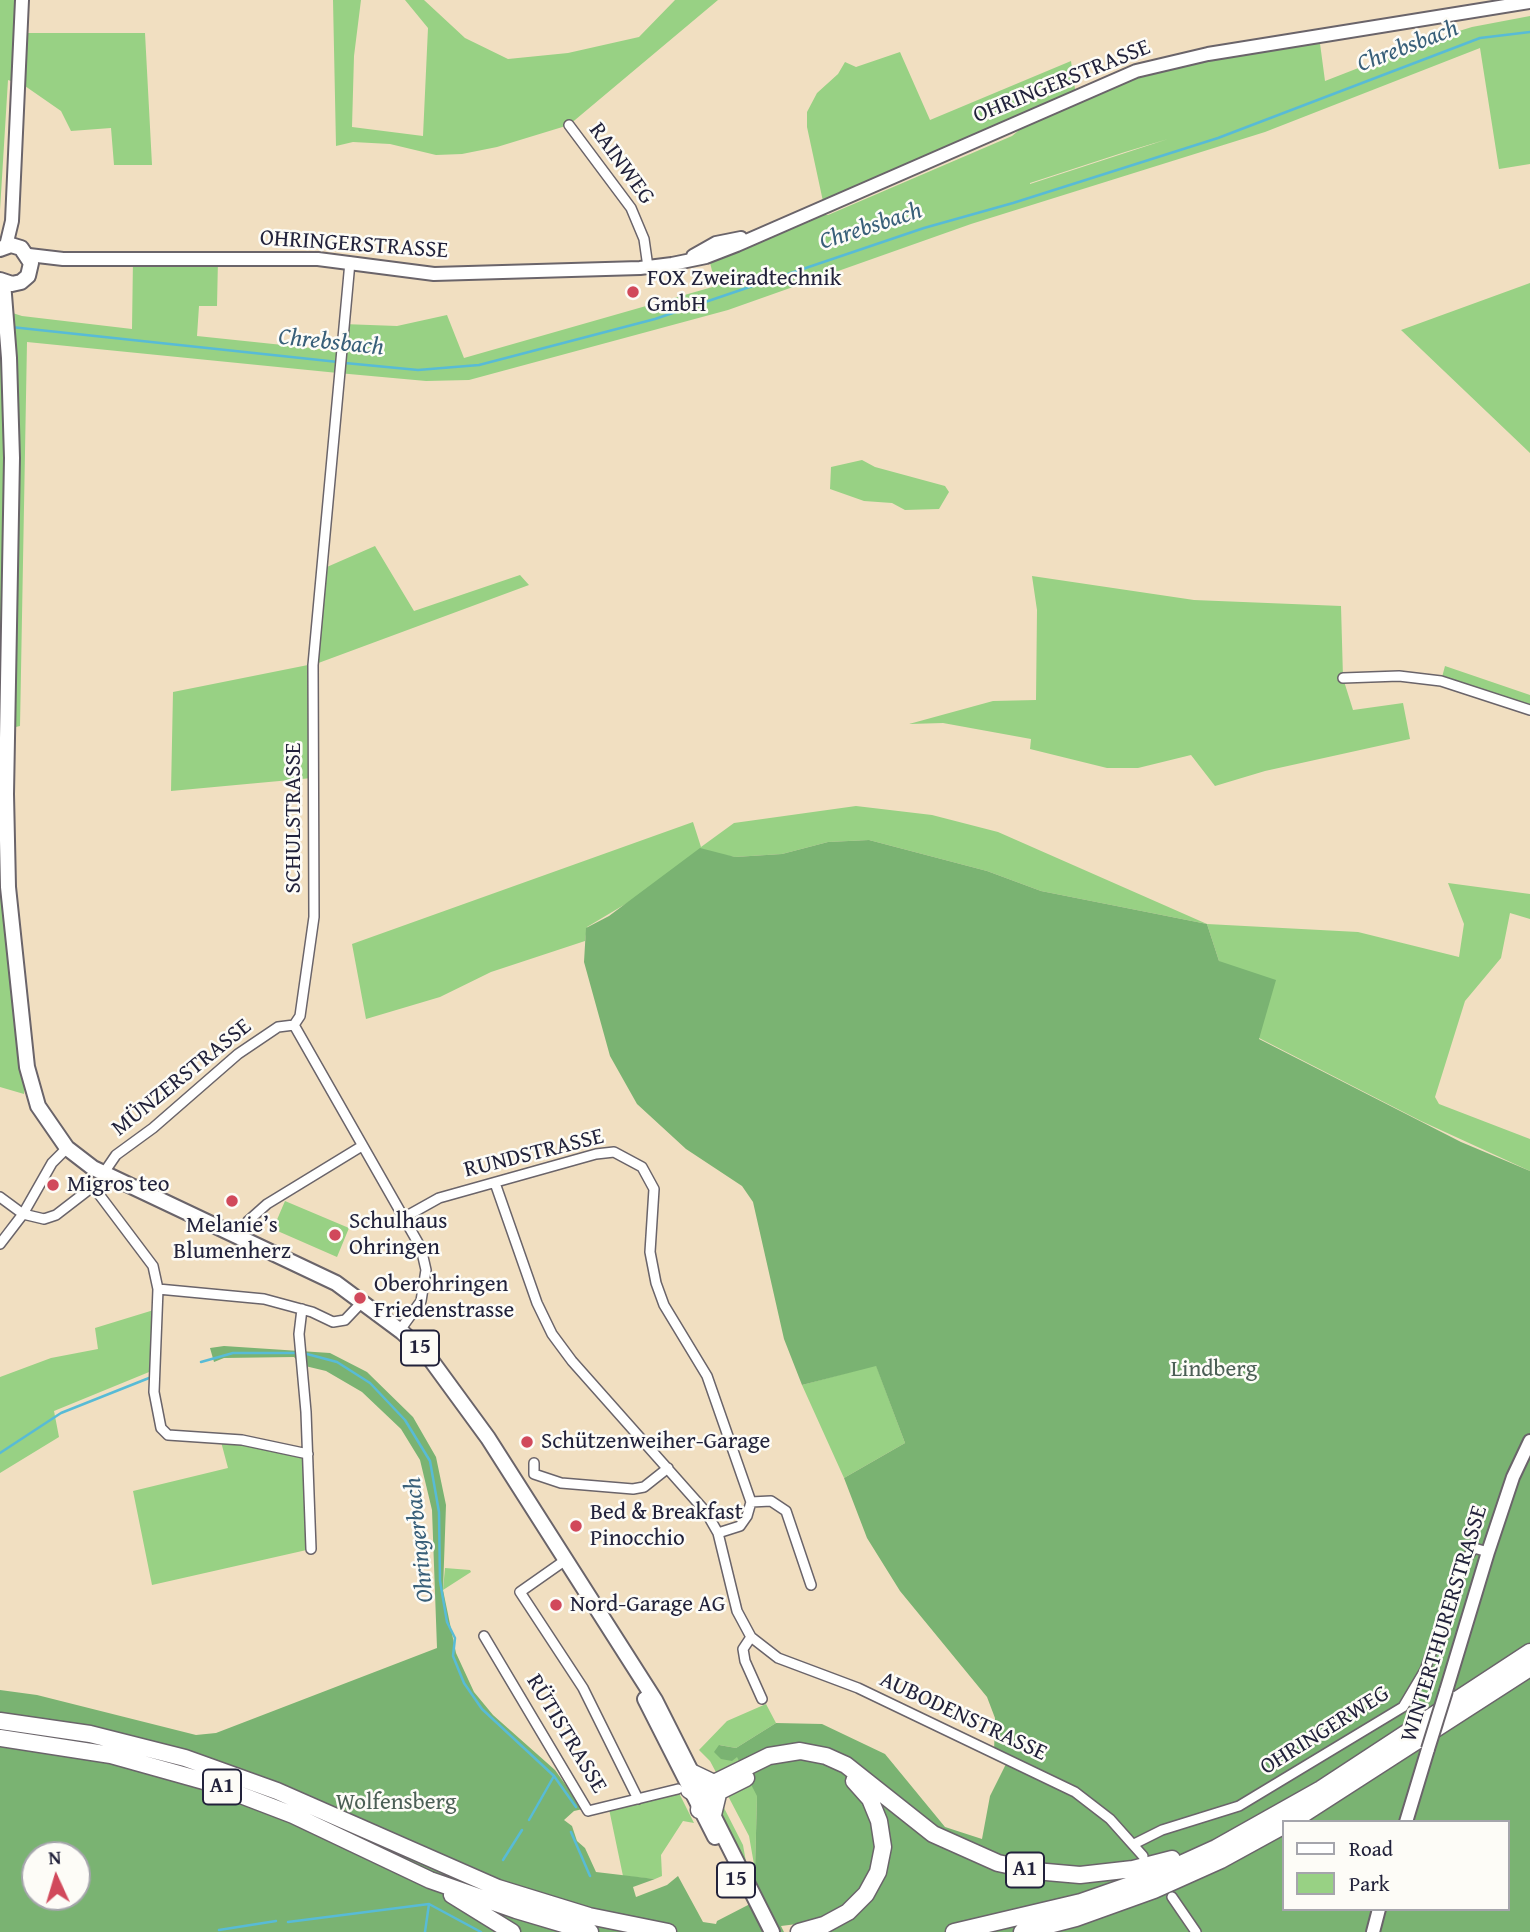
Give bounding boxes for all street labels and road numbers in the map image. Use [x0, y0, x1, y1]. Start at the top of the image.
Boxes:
street label: OHRINGERSTRASSE [969, 34, 1155, 130]
street label: RAINWEG [582, 118, 660, 210]
street label: OHRINGERSTRASSE [259, 225, 449, 265]
street label: SCHULSTRASSE [280, 743, 308, 893]
street label: MÜNZERSTRASSE [107, 1013, 257, 1143]
street label: RUNDSTRASSE [461, 1123, 607, 1185]
road number: 15 [401, 1330, 439, 1366]
street label: WINTERTHURERSTRASSE [1396, 1502, 1494, 1746]
street label: AUBODENSTRASSE [875, 1666, 1051, 1768]
street label: RÜTISTRASSE [520, 1670, 612, 1798]
street label: OHRINGERWEG [1255, 1680, 1395, 1782]
road number: A1 [203, 1770, 241, 1804]
road number: A1 [1006, 1853, 1044, 1888]
road number: 15 [717, 1862, 755, 1898]

